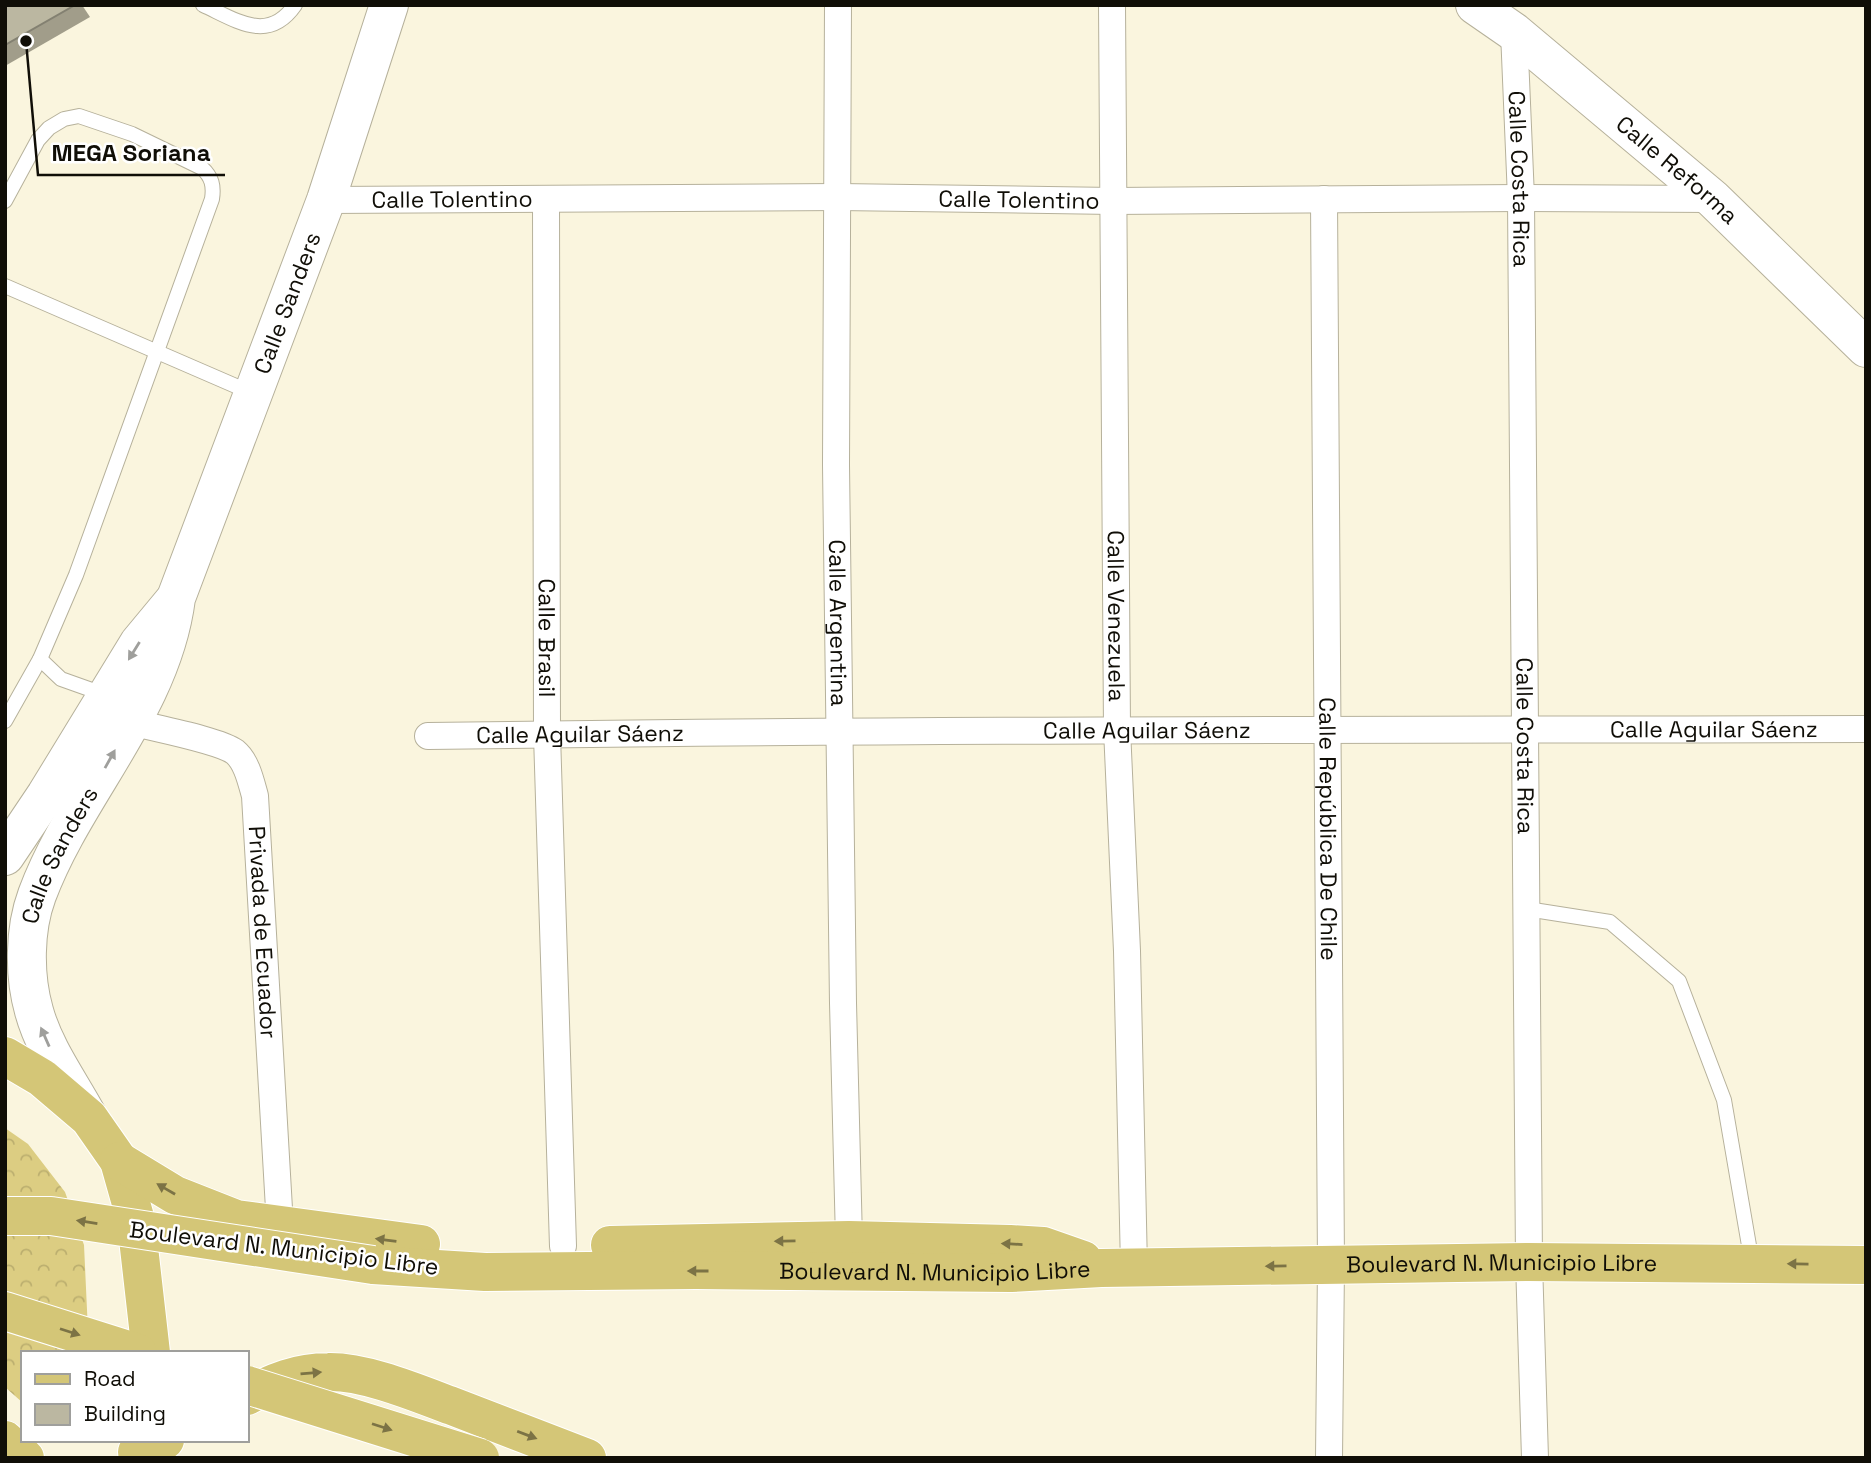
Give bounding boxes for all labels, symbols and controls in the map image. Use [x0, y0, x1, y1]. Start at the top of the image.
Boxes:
street label: Calle Costa Rica [1501, 90, 1537, 267]
street label: Calle Reforma [1610, 109, 1745, 231]
callout: MEGA Soriana [38, 130, 225, 175]
text: MEGA Soriana [51, 137, 211, 168]
street label: Calle Tolentino [938, 183, 1100, 216]
street label: Calle Tolentino [371, 184, 533, 215]
street label: Calle Sanders [247, 228, 328, 378]
street label: Calle Venezuela [1101, 530, 1132, 702]
street label: Calle Argentina [822, 539, 854, 707]
street label: Calle Brasil [532, 579, 562, 697]
one-way arrow [128, 642, 140, 661]
street label: Calle Costa Rica [1509, 657, 1541, 834]
street label: Calle República De Chile [1312, 697, 1344, 961]
street label: Calle Aguilar Sáenz [1610, 714, 1818, 744]
street label: Calle Aguilar Sáenz [1043, 715, 1251, 746]
street label: Calle Aguilar Sáenz [476, 718, 684, 750]
one-way arrow [104, 749, 116, 768]
street label: Calle Sanders [15, 781, 105, 927]
street label: Privada de Ecuador [242, 825, 284, 1039]
one-way arrow [39, 1027, 51, 1047]
one-way arrow [157, 1183, 176, 1196]
street label: Boulevard N. Municipio Libre [128, 1214, 440, 1282]
one-way arrow [76, 1216, 98, 1227]
one-way arrow [375, 1234, 397, 1245]
one-way arrow [774, 1235, 796, 1247]
one-way arrow [1001, 1238, 1023, 1249]
street label: Boulevard N. Municipio Libre [1346, 1247, 1657, 1280]
street label: Boulevard N. Municipio Libre [779, 1254, 1091, 1288]
one-way arrow [1786, 1259, 1808, 1270]
one-way arrow [1265, 1260, 1287, 1272]
one-way arrow [687, 1265, 709, 1277]
one-way arrow [60, 1327, 81, 1338]
legend [21, 1351, 248, 1442]
text: Road [84, 1365, 136, 1392]
one-way arrow [300, 1367, 322, 1378]
text: Building [84, 1400, 166, 1427]
one-way arrow [372, 1422, 393, 1432]
one-way arrow [517, 1430, 538, 1441]

